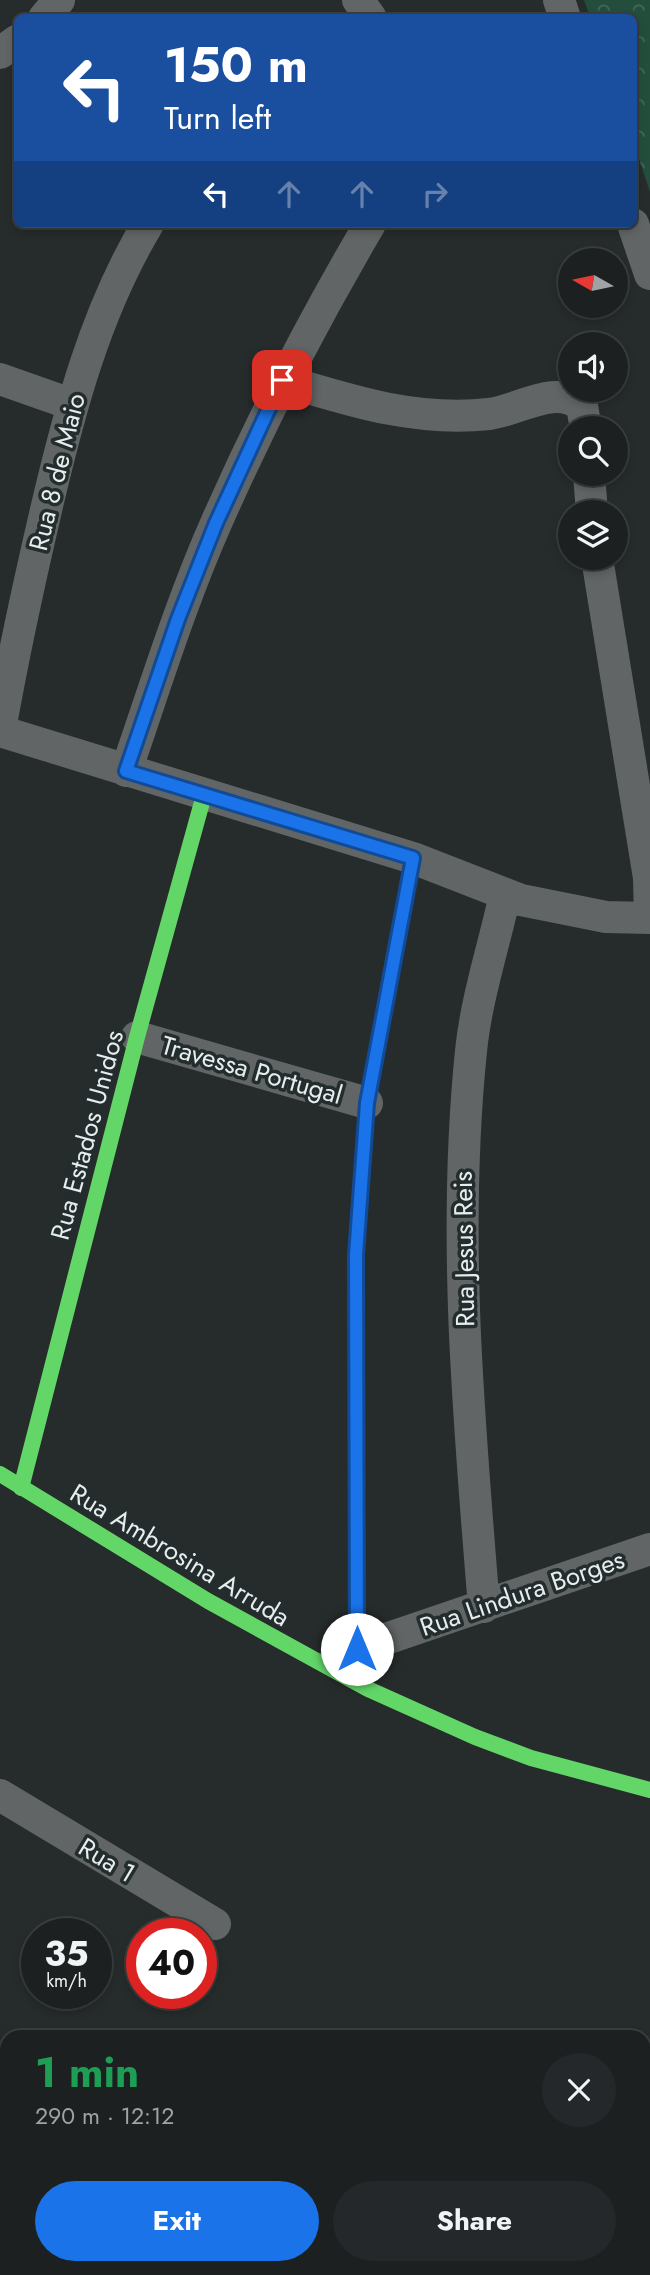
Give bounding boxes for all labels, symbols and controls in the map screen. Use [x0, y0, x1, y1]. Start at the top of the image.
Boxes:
text: 150 m [164, 30, 308, 100]
icon: left [49, 42, 140, 133]
text: Turn left [164, 95, 271, 141]
icon: left [197, 175, 235, 213]
icon: ahead [270, 175, 308, 213]
icon: ahead [343, 175, 381, 213]
icon: right [416, 175, 454, 213]
north arrow [558, 248, 628, 318]
map controls [558, 248, 628, 570]
button: sound [558, 332, 628, 402]
pin [252, 350, 312, 410]
icon: arrive [263, 361, 301, 399]
street label: Rua 8 de Maio [19, 389, 95, 555]
button: search [558, 416, 628, 486]
button: layers [558, 500, 628, 570]
street label: Rua Estados Unidos [41, 1026, 133, 1244]
street label: Travessa Portugal [157, 1026, 347, 1114]
street label: Rua Jesus Reis [444, 1171, 484, 1327]
street label: Rua Ambrosina Arruda [63, 1474, 297, 1636]
street label: Rua Lindura Borges [415, 1540, 629, 1646]
position arrow [320, 1612, 394, 1686]
street label: Rua 1 [71, 1828, 143, 1892]
speed limit sign: 40 [126, 1918, 217, 2009]
text: 35 [44, 1929, 89, 1979]
text: km/h [46, 1968, 87, 1994]
text: 1 min [35, 2042, 139, 2103]
button: close [542, 2053, 616, 2127]
text: 290 m · 12:12 [35, 2099, 174, 2133]
button: Exit [35, 2181, 319, 2261]
button: Share [333, 2181, 616, 2261]

